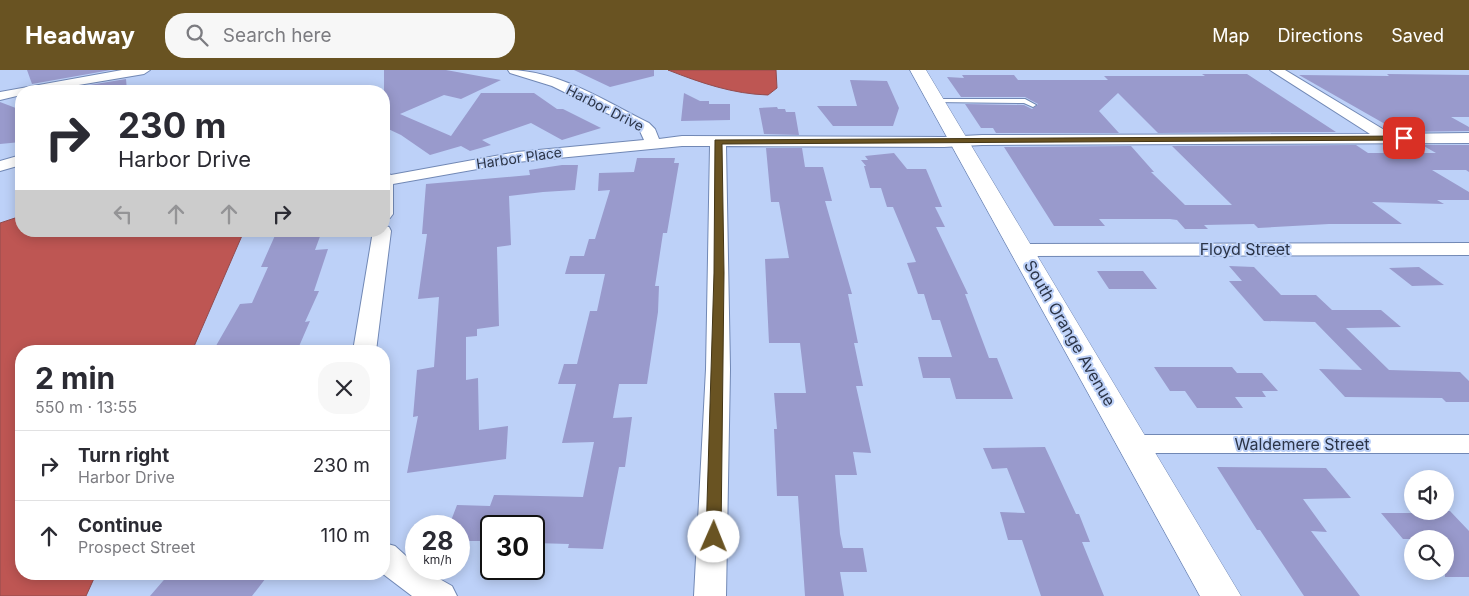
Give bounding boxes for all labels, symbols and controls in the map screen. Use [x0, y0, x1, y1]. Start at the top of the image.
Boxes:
search box [165, 13, 515, 58]
text: Headway [25, 21, 135, 50]
icon: search [183, 21, 211, 49]
text: Search here [223, 24, 331, 47]
text: Map [1212, 25, 1250, 46]
text: Directions [1278, 25, 1363, 46]
text: Saved [1391, 25, 1444, 46]
street label: Harbor Drive [564, 81, 647, 134]
text: 230 m [118, 104, 226, 146]
icon: right [35, 105, 100, 170]
pin [1383, 117, 1425, 159]
icon: arrive [1390, 124, 1418, 152]
street label: Harbor Place [475, 143, 563, 172]
text: Harbor Drive [118, 146, 251, 172]
icon: left [109, 200, 137, 228]
icon: ahead [162, 200, 190, 228]
icon: ahead [215, 200, 243, 228]
icon: right [268, 200, 296, 228]
street label: Floyd Street [1200, 239, 1290, 259]
street label: South Orange Avenue [1020, 257, 1120, 409]
text: 2 min [35, 360, 115, 396]
button: close [318, 362, 370, 414]
text: 550 m · 13:55 [35, 397, 137, 417]
street label: Waldemere Street [1234, 434, 1370, 454]
text: Turn right [78, 444, 169, 467]
icon: right [35, 452, 63, 480]
text: 230 m [313, 454, 370, 477]
text: Harbor Drive [78, 467, 175, 487]
map controls [1404, 470, 1454, 580]
button: sound [1404, 470, 1454, 520]
position arrow [687, 510, 739, 562]
text: Continue [78, 514, 163, 537]
speed limit sign: 30 [480, 515, 545, 580]
icon: ahead [35, 522, 63, 550]
text: 110 m [321, 524, 370, 547]
text: 28 [421, 526, 454, 556]
button: search [1404, 530, 1454, 580]
text: Prospect Street [78, 537, 195, 557]
text: km/h [423, 552, 452, 567]

